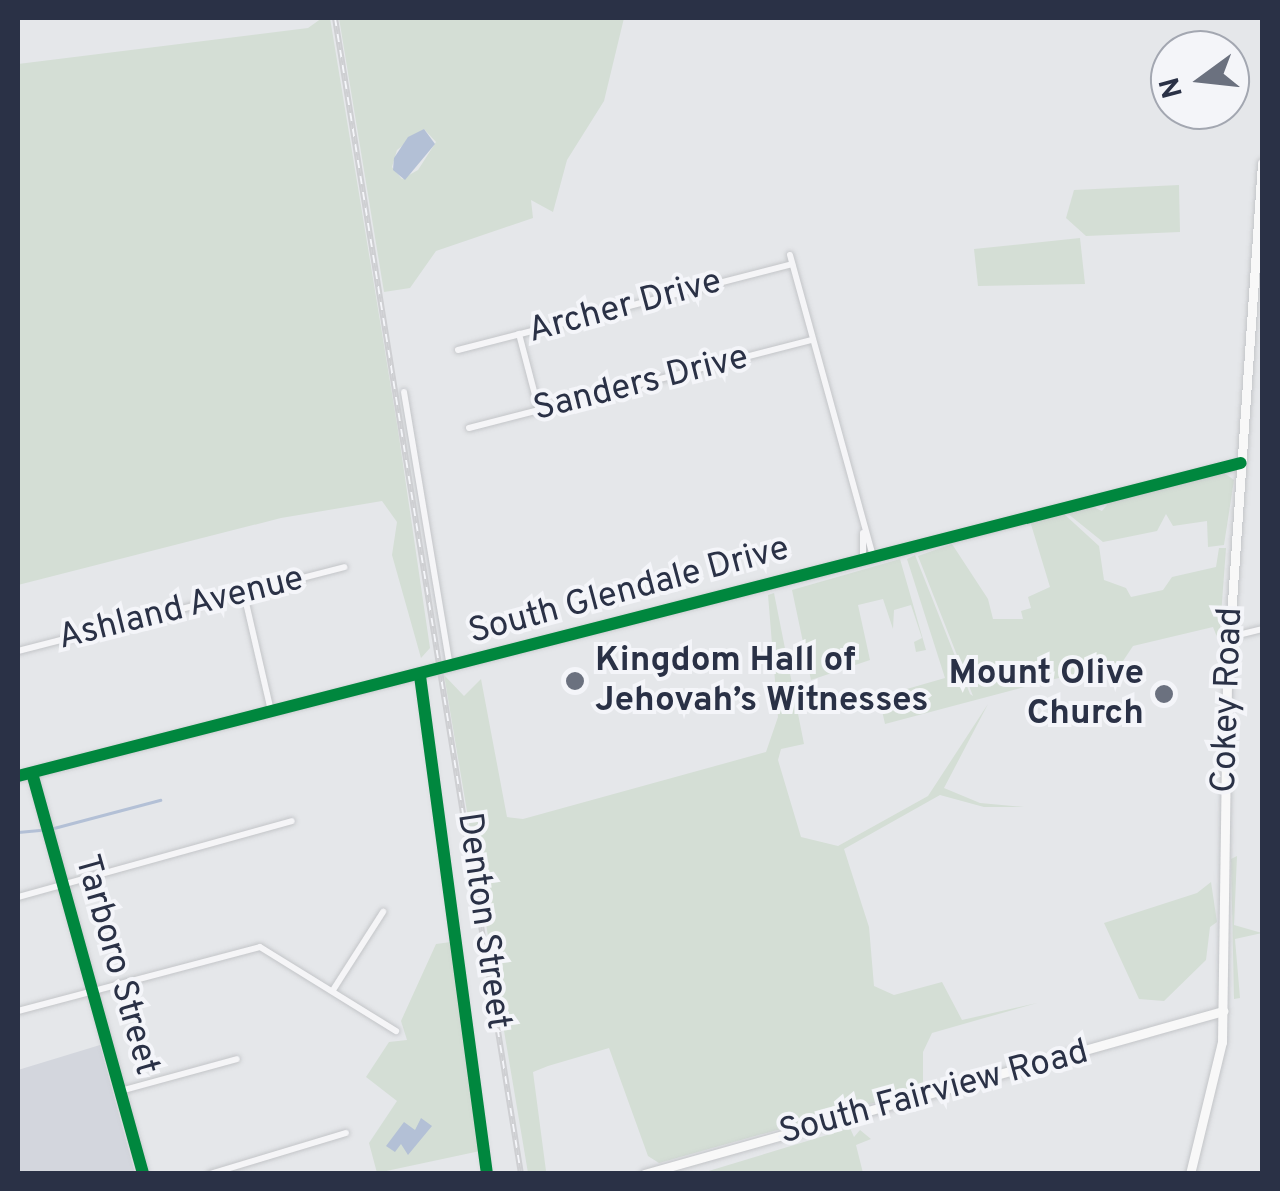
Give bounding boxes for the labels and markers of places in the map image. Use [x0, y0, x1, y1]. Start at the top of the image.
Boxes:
place label: Kingdom Hall of Jehovah’s Witnesses [595, 640, 928, 722]
place label: Mount Olive Church [948, 653, 1144, 735]
marker: Kingdom Hall of Jehovah’s Witnesses [564, 670, 586, 692]
marker: Mount Olive Church [1153, 683, 1175, 705]

